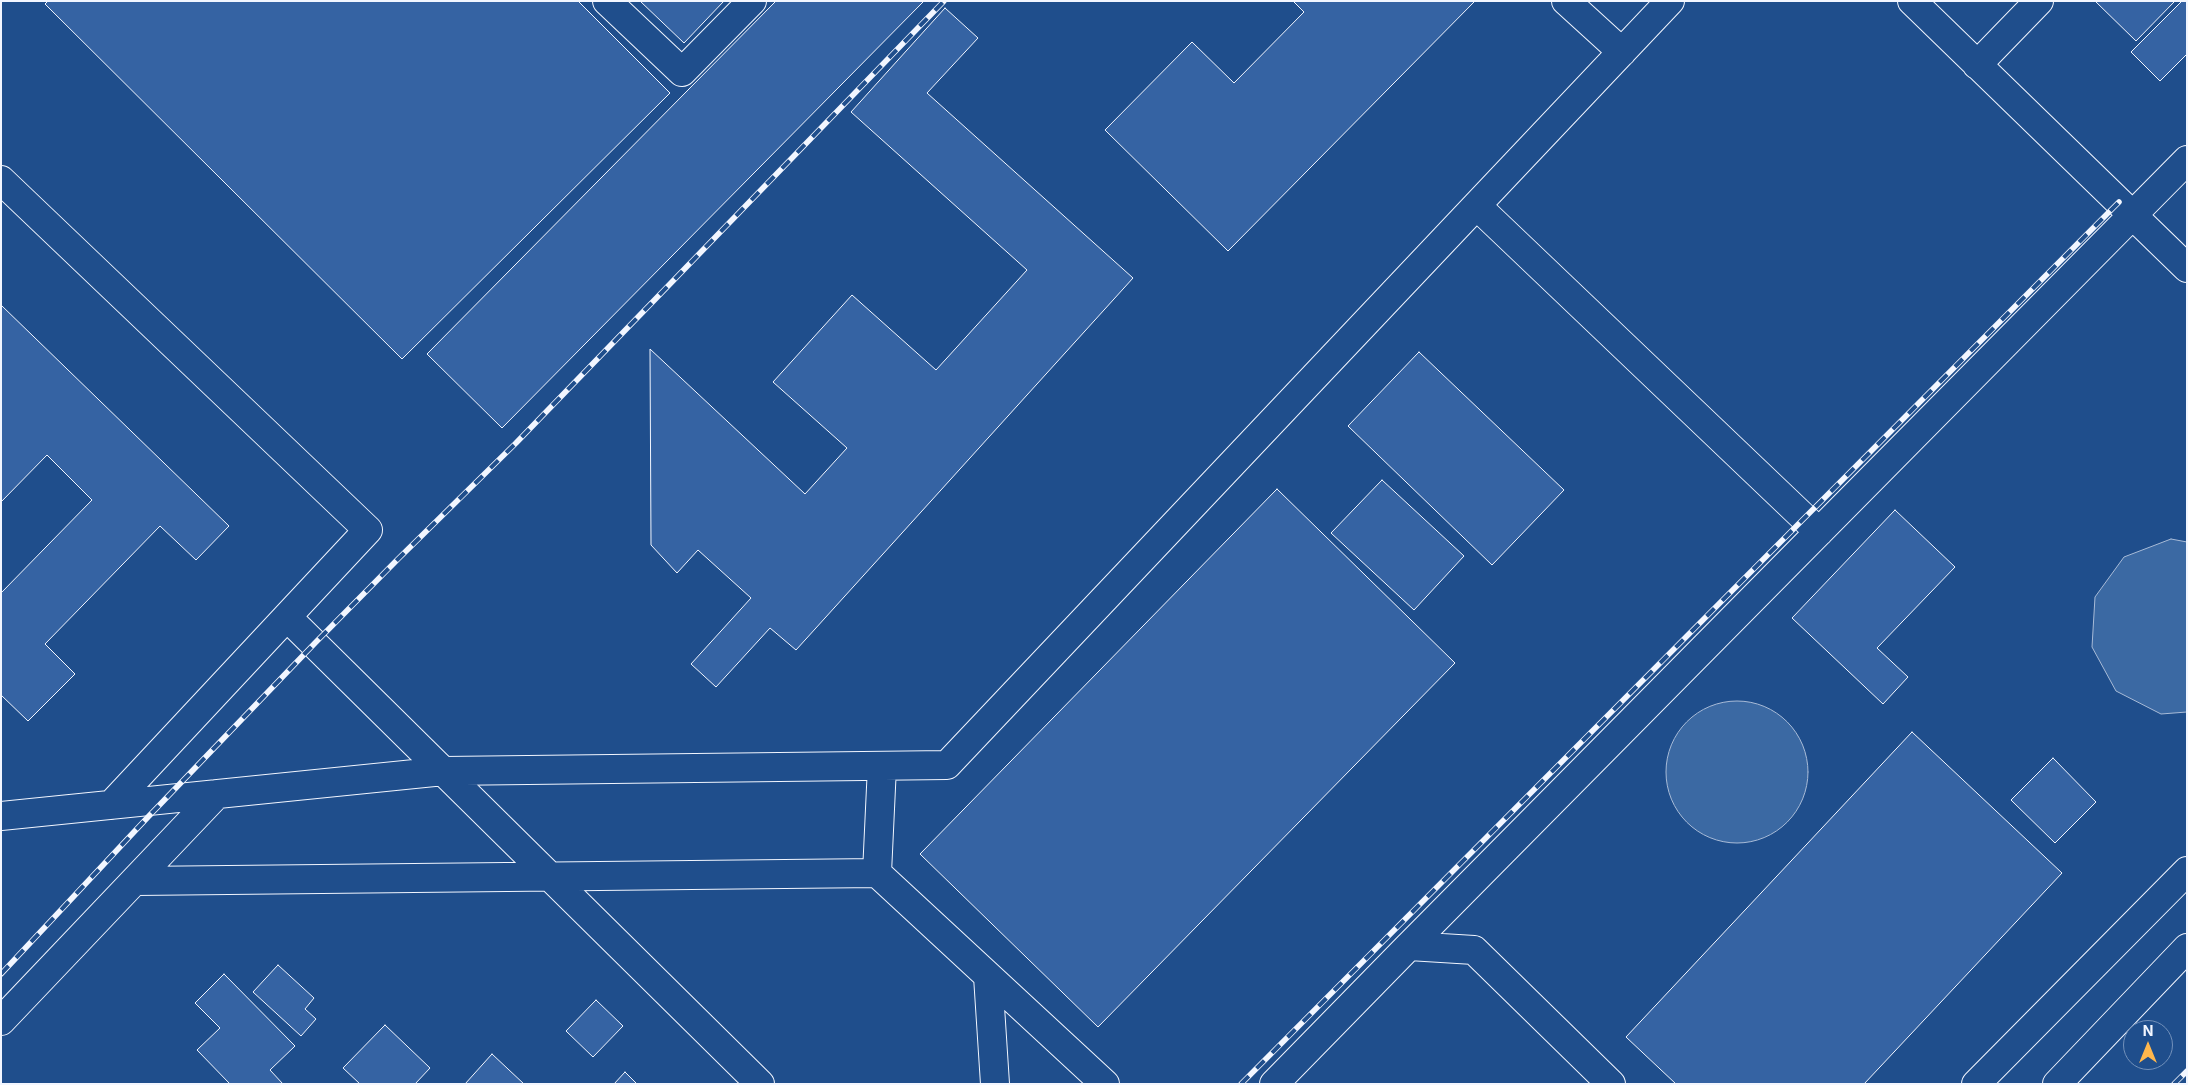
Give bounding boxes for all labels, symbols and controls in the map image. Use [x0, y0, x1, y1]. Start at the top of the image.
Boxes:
north arrow [2123, 1020, 2173, 1070]
text: N [2143, 1022, 2153, 1039]

